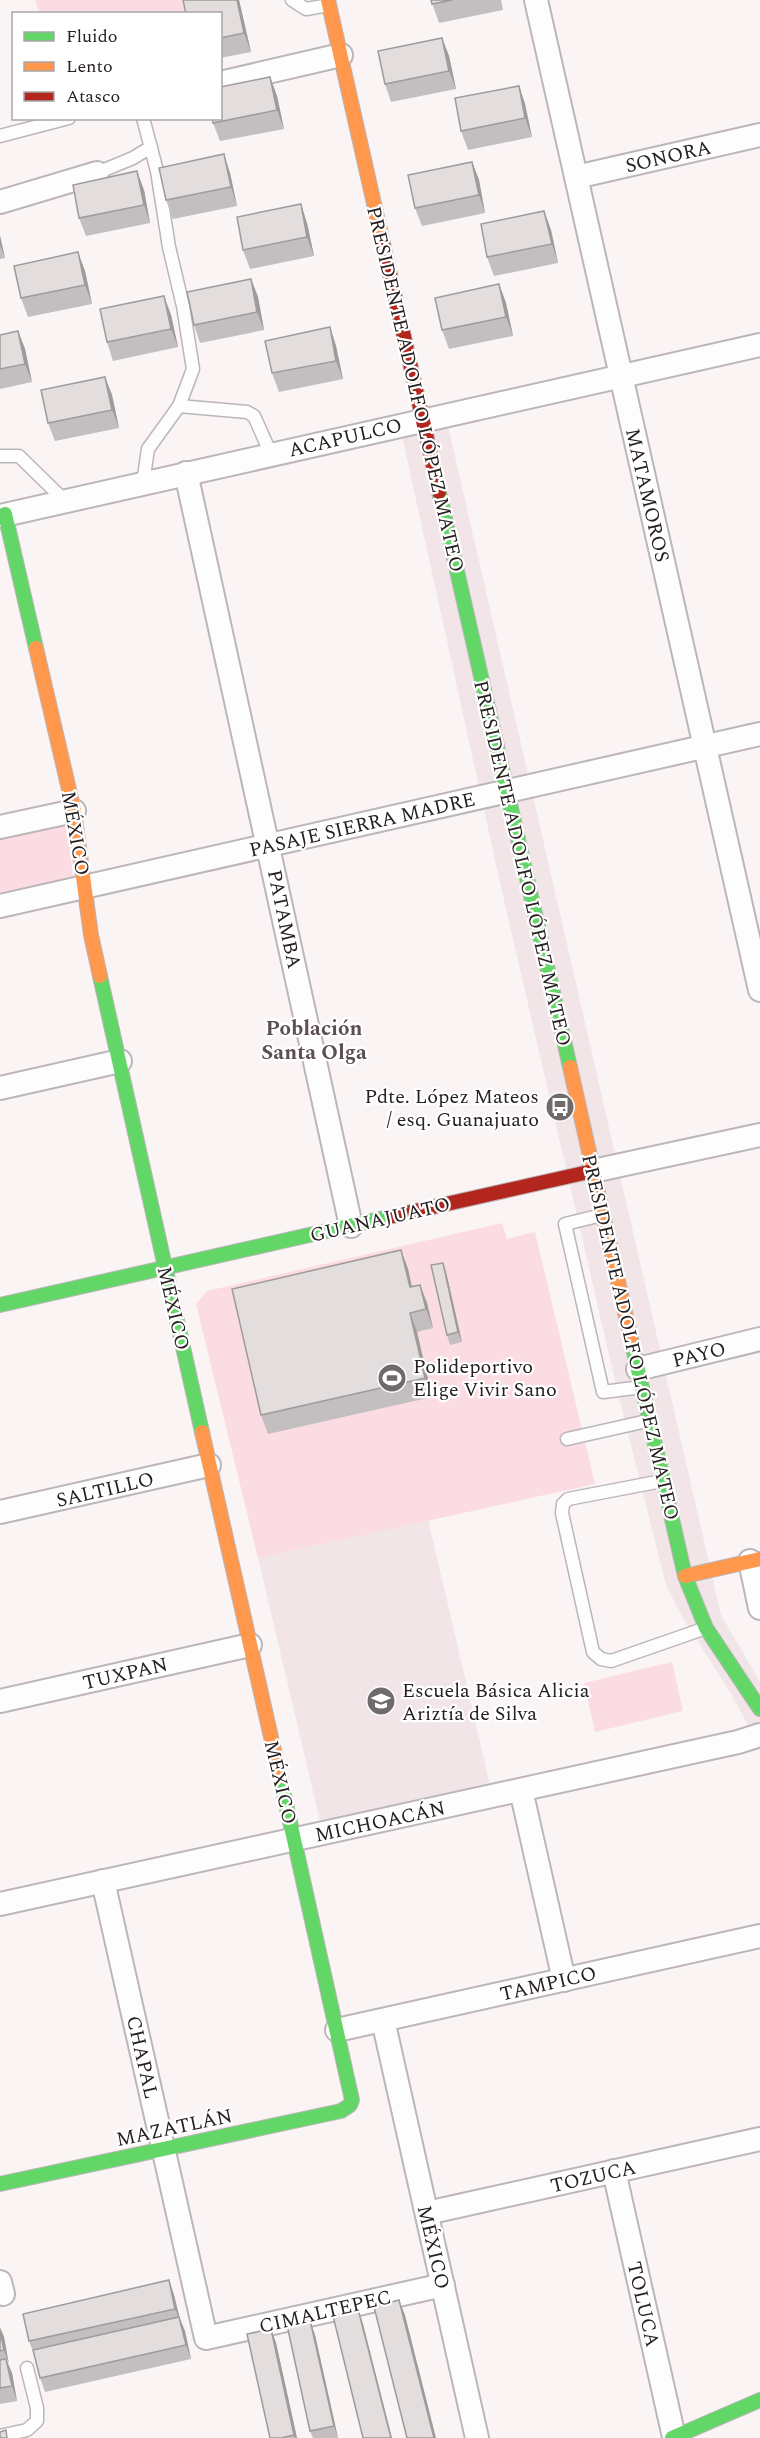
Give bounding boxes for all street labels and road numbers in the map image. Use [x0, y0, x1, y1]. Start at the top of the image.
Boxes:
street label: SONORA [622, 133, 714, 181]
street label: PRESIDENTE ADOLFO LÓPEZ MATEO [358, 203, 472, 575]
street label: ACAPULCO [286, 410, 405, 466]
street label: MATAMOROS [617, 425, 677, 565]
street label: PRESIDENTE ADOLFO LÓPEZ MATEO [465, 677, 579, 1049]
street label: PASAJE SIERRA MADRE [246, 784, 478, 866]
street label: MÉXICO [53, 788, 97, 878]
street label: PATAMBA [259, 867, 309, 971]
street label: PRESIDENTE ADOLFO LÓPEZ MATEO [573, 1151, 687, 1523]
street label: GUANAJUATO [307, 1189, 453, 1251]
street label: MÉXICO [149, 1263, 197, 1353]
street label: PAYO [669, 1334, 729, 1376]
street label: SALTILLO [53, 1464, 157, 1516]
street label: TUXPAN [80, 1650, 171, 1698]
street label: MÉXICO [256, 1737, 304, 1827]
street label: MICHOACÁN [312, 1794, 448, 1850]
street label: TAMPICO [497, 1958, 599, 2010]
street label: CHAPAL [118, 2013, 166, 2102]
street label: MAZATLÁN [113, 2101, 235, 2155]
street label: TOZUCA [547, 2153, 639, 2201]
street label: MÉXICO [409, 2202, 457, 2292]
street label: TOLUCA [619, 2259, 667, 2350]
street label: CIMALTEPEC [256, 2282, 394, 2342]

